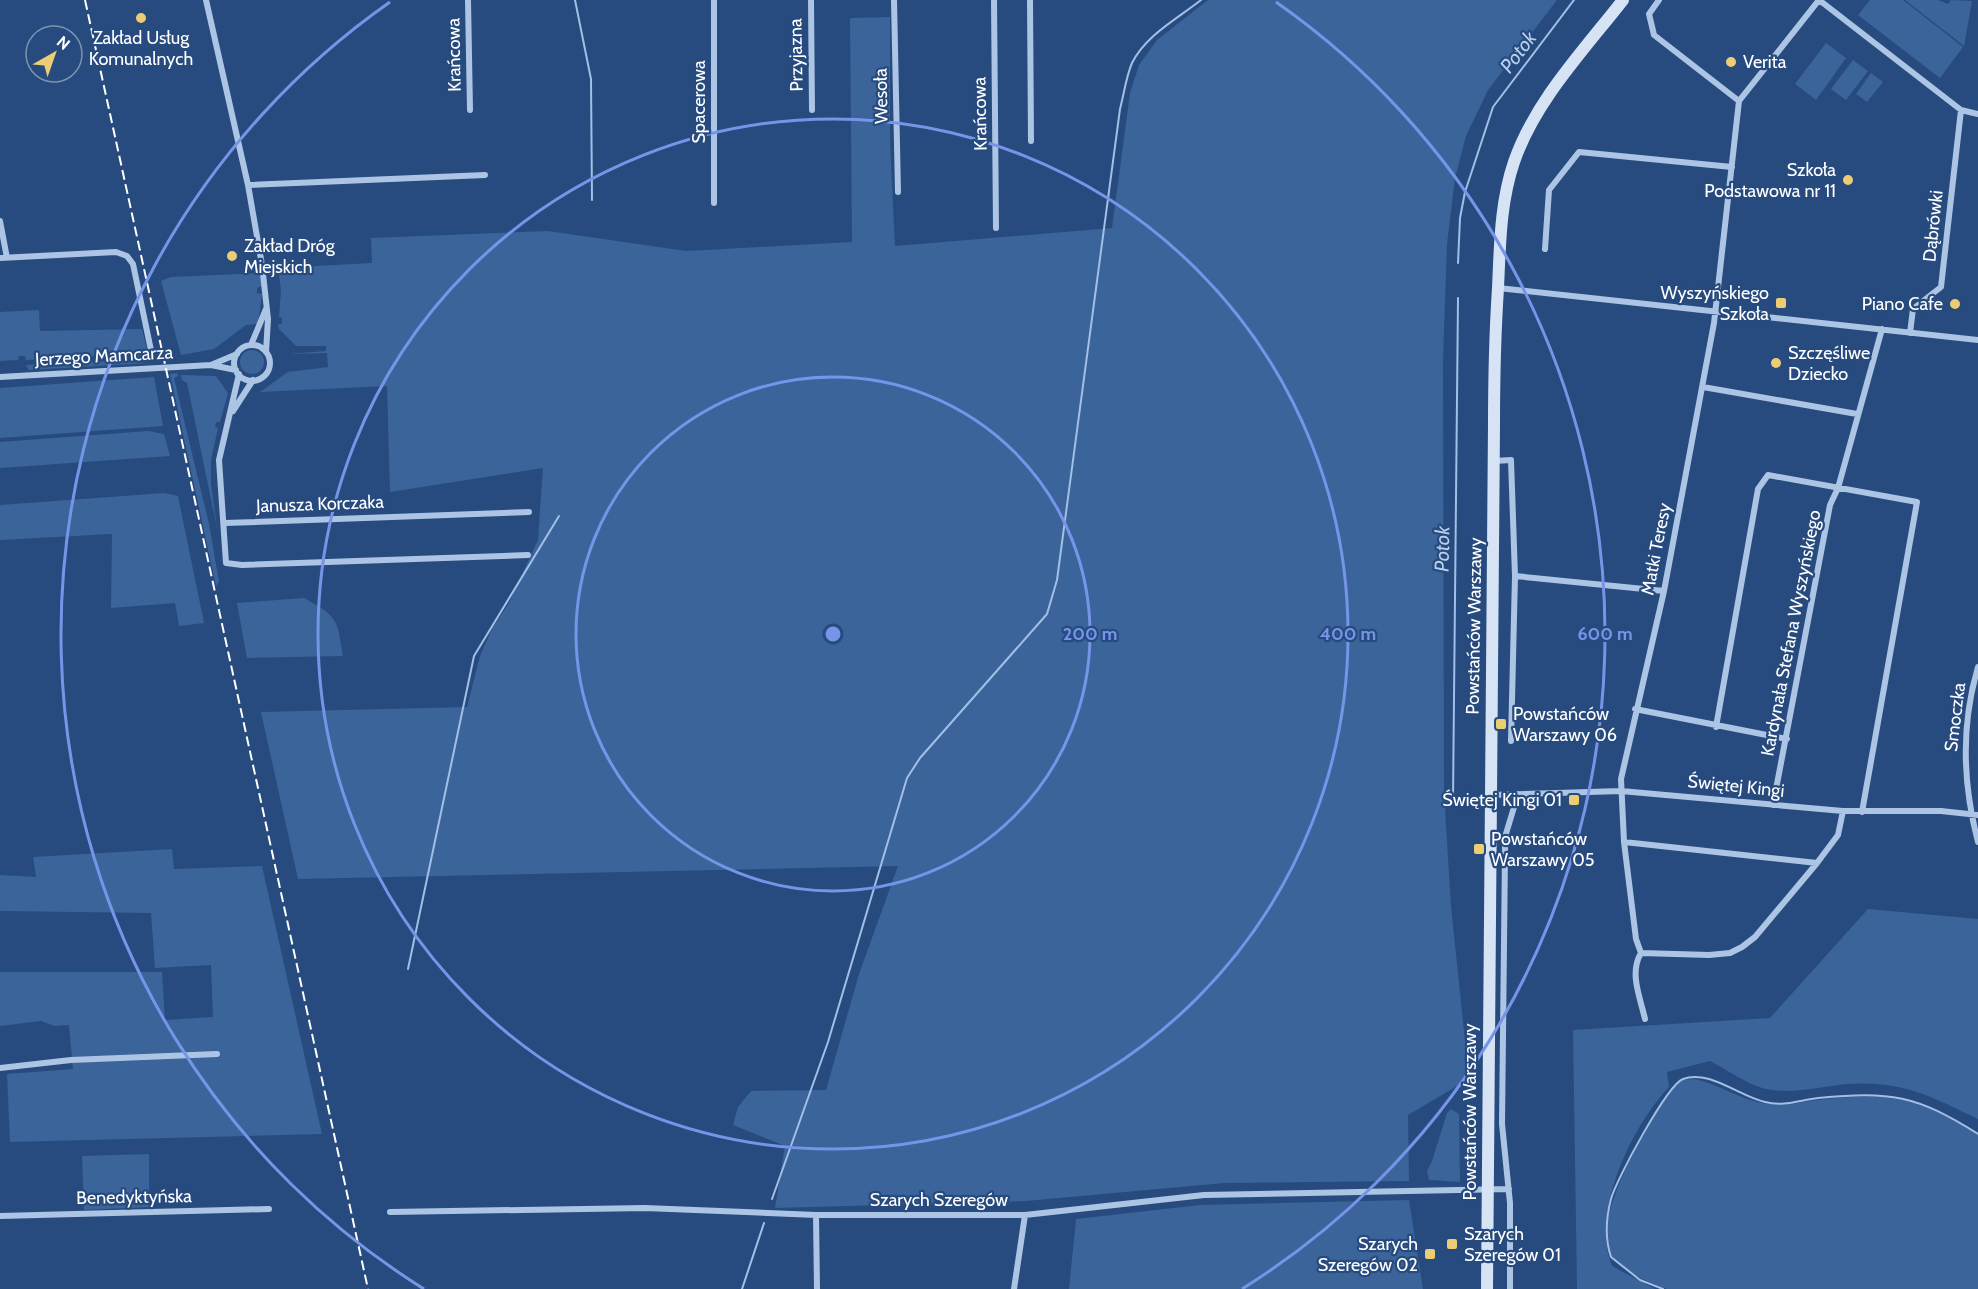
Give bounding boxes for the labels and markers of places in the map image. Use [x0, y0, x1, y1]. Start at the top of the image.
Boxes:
marker: Zakład Usług Komunalnych [134, 11, 148, 25]
place label: Zakład Usług Komunalnych [89, 27, 193, 70]
place label: Verita [1743, 51, 1787, 73]
marker: Verita [1724, 55, 1738, 69]
place label: Szkoła Podstawowa nr 11 [1704, 159, 1836, 202]
marker: Szkoła Podstawowa nr 11 [1841, 173, 1855, 187]
place label: Zakład Dróg Miejskich [244, 235, 336, 278]
marker: Zakład Dróg Miejskich [225, 249, 239, 263]
place label: Wyszyńskiego Szkoła [1661, 282, 1769, 325]
place label: Piano Cafe [1862, 293, 1943, 315]
marker: Wyszyńskiego Szkoła [1774, 296, 1788, 310]
marker: Piano Cafe [1948, 297, 1962, 311]
place label: Szczęśliwe Dziecko [1788, 342, 1870, 385]
marker: Szczęśliwe Dziecko [1769, 356, 1783, 370]
centre of rings [823, 624, 843, 644]
place label: Powstańców Warszawy 06 [1513, 703, 1617, 746]
marker: Powstańców Warszawy 06 [1494, 717, 1508, 731]
place label: Świętej Kingi 01 [1442, 789, 1562, 811]
marker: Świętej Kingi 01 [1567, 793, 1581, 807]
place label: Powstańców Warszawy 05 [1491, 828, 1594, 871]
marker: Powstańców Warszawy 05 [1472, 842, 1486, 856]
place label: Szarych Szeregów 01 [1464, 1223, 1561, 1266]
place label: Szarych Szeregów 02 [1318, 1233, 1418, 1276]
marker: Szarych Szeregów 01 [1445, 1237, 1459, 1251]
marker: Szarych Szeregów 02 [1423, 1247, 1437, 1261]

